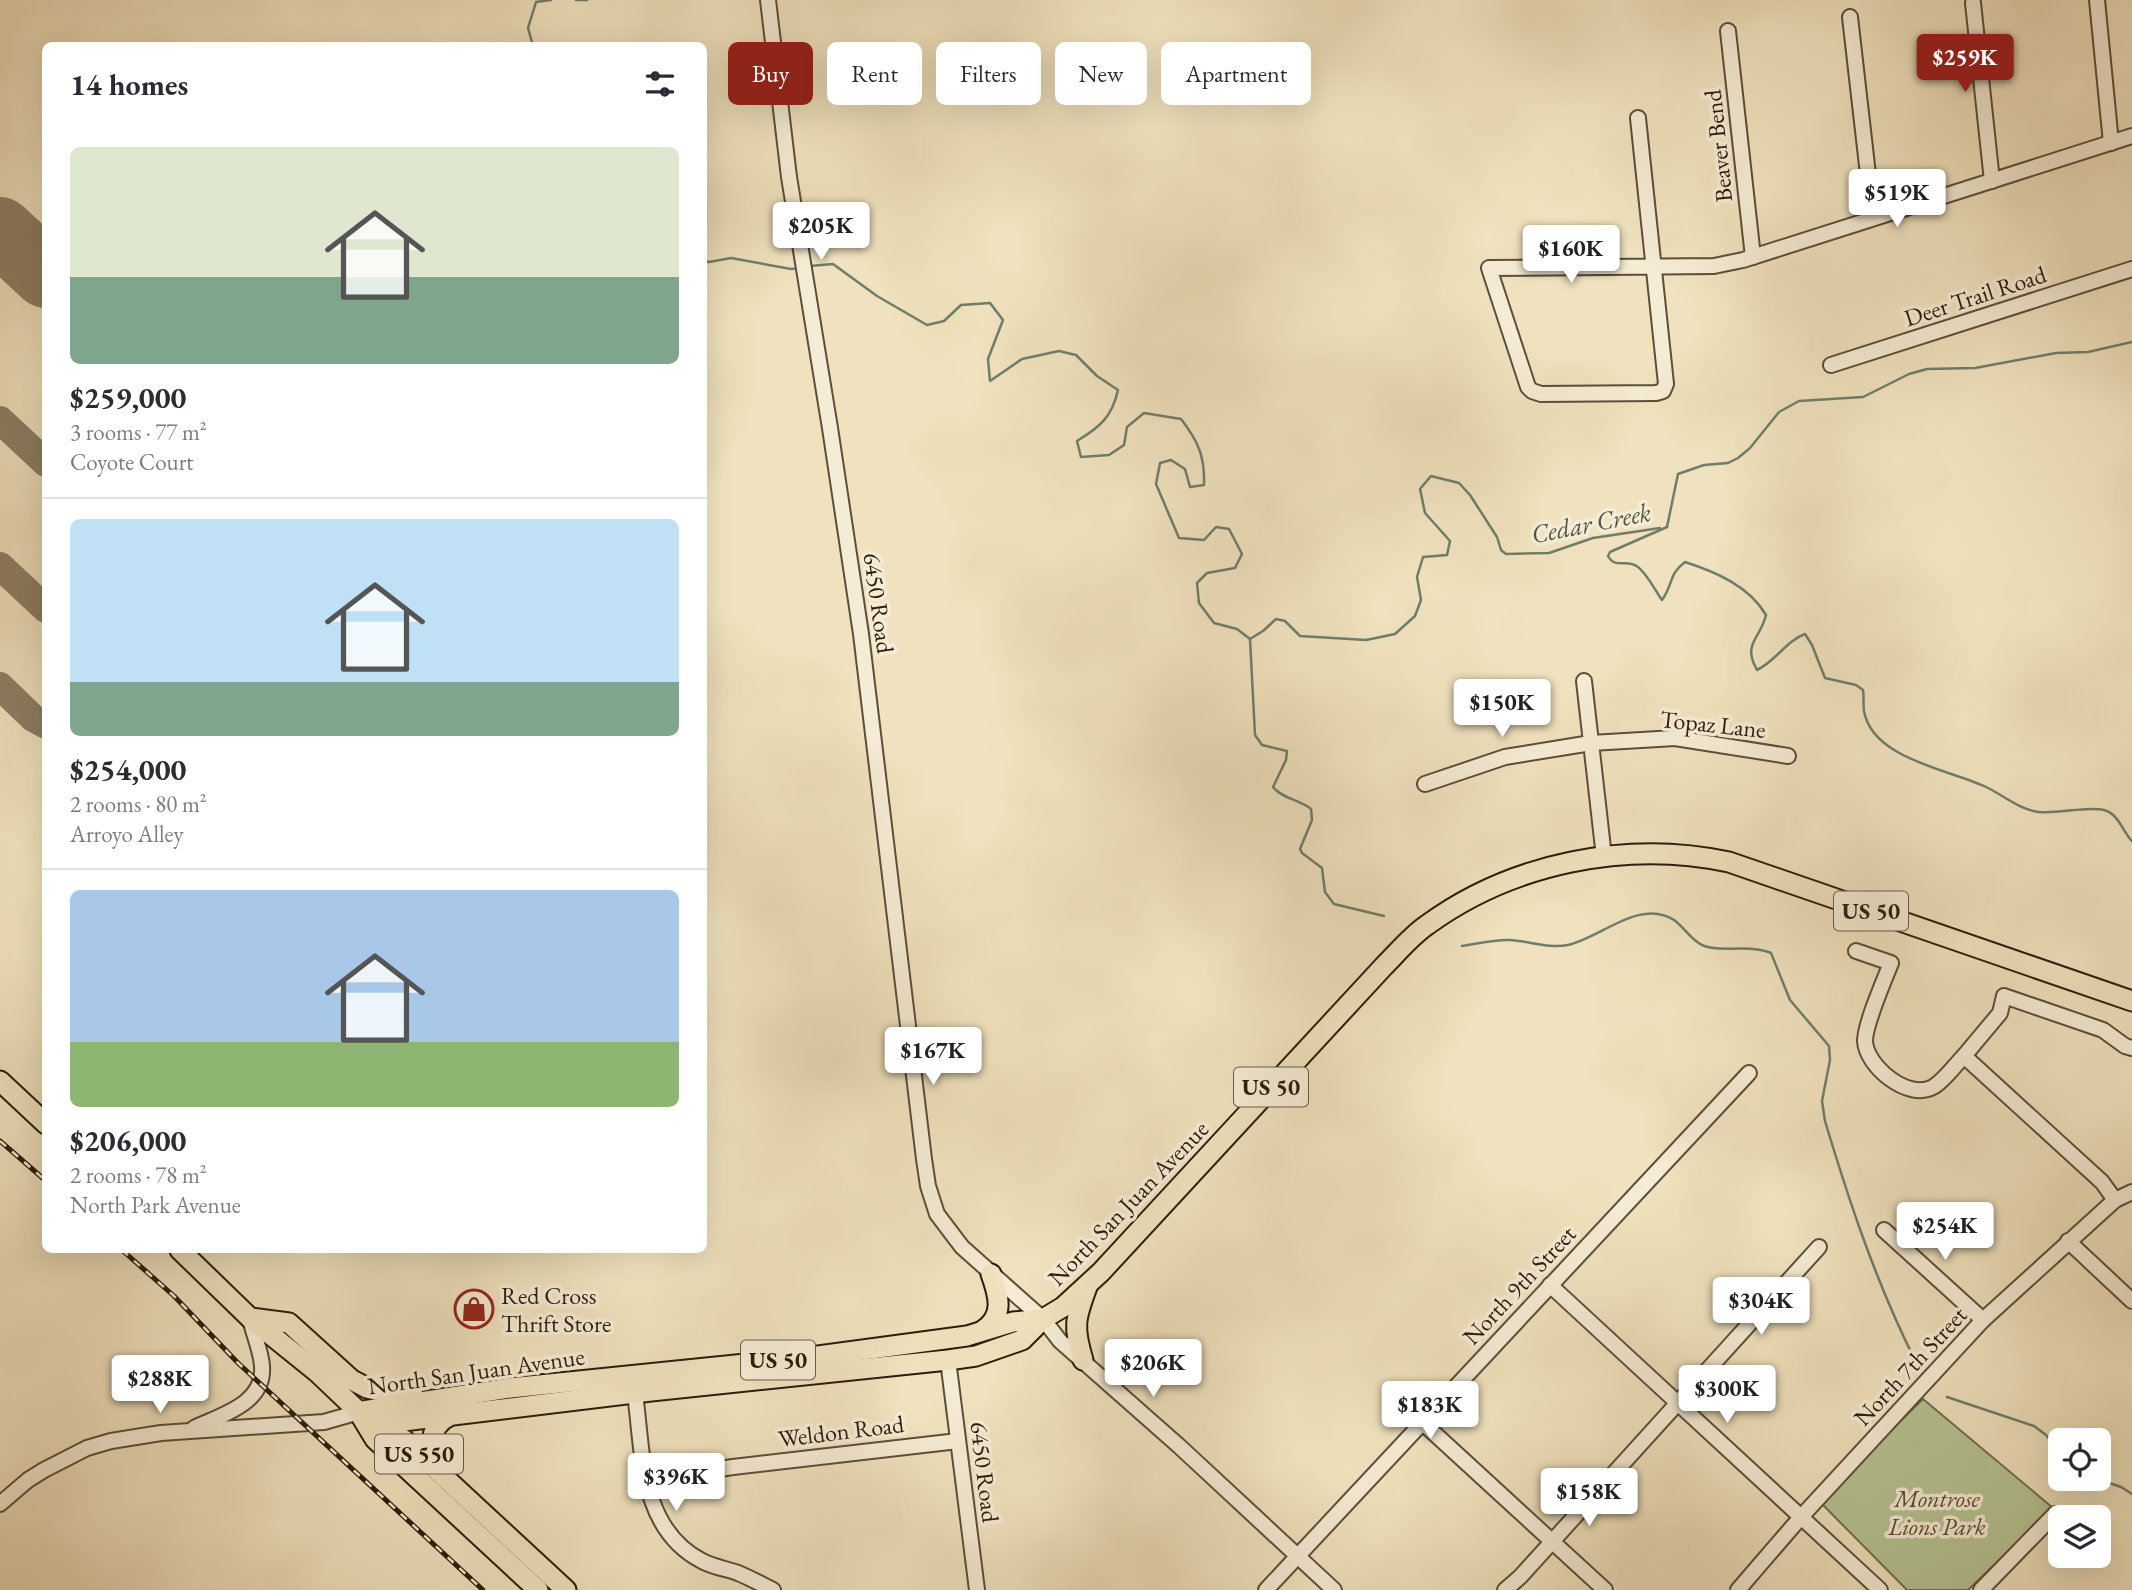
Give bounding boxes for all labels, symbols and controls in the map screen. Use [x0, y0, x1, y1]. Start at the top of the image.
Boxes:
pin: $259K [1916, 34, 2014, 94]
chip: Buy [728, 42, 813, 105]
chip: Rent [827, 42, 922, 105]
chip: Filters [936, 42, 1041, 105]
chip: New [1055, 42, 1147, 105]
chip: Apartment [1161, 42, 1311, 105]
text: $259K [1933, 42, 1997, 72]
text: 14 homes [70, 65, 188, 104]
icon: filters [641, 65, 679, 103]
street label: Beaver Bend [1697, 87, 1739, 204]
pin: $519K [1848, 170, 1946, 229]
text: $519K [1865, 177, 1929, 207]
icon: home [312, 192, 438, 318]
pin: $205K [772, 202, 870, 262]
text: $205K [789, 210, 853, 240]
pin: $160K [1522, 226, 1620, 285]
text: $160K [1539, 233, 1603, 263]
street label: Deer Trail Road [1900, 258, 2051, 334]
text: $259,000 [70, 378, 186, 417]
text: 3 rooms · 77 m² [70, 417, 207, 447]
text: Coyote Court [70, 447, 194, 477]
water label: Cedar Creek [1528, 495, 1654, 551]
street label: 6450 Road [857, 551, 902, 656]
icon: home [312, 564, 438, 690]
pin: $150K [1453, 680, 1551, 739]
text: $150K [1470, 687, 1534, 717]
street label: Topaz Lane [1659, 703, 1767, 745]
text: $254,000 [70, 750, 186, 789]
text: 2 rooms · 80 m² [70, 789, 207, 819]
text: Arroyo Alley [70, 819, 184, 849]
road number: US 50 [1834, 891, 1908, 930]
icon: home [312, 935, 438, 1061]
pin: $167K [884, 1028, 982, 1087]
text: $167K [901, 1035, 965, 1065]
road number: US 50 [1234, 1068, 1308, 1106]
street label: North San Juan Avenue [1041, 1114, 1215, 1292]
text: $206,000 [70, 1121, 186, 1160]
text: 2 rooms · 78 m² [70, 1160, 207, 1190]
text: North Park Avenue [70, 1190, 241, 1220]
pin: $254K [1896, 1202, 1994, 1262]
text: $254K [1913, 1210, 1977, 1240]
street label: North 9th Street [1456, 1218, 1583, 1351]
pin: $304K [1712, 1278, 1810, 1337]
place label: Red Cross Thrift Store [501, 1280, 611, 1339]
text: $304K [1729, 1285, 1793, 1315]
shop icon: Red Cross Thrift Store [453, 1288, 495, 1330]
street label: North 7th Street [1847, 1299, 1974, 1432]
street label: North San Juan Avenue [366, 1340, 586, 1402]
road number: US 50 [741, 1340, 815, 1380]
pin: $206K [1104, 1340, 1202, 1399]
text: $206K [1121, 1347, 1185, 1377]
pin: $288K [111, 1356, 209, 1415]
text: $288K [128, 1363, 192, 1393]
pin: $300K [1678, 1366, 1776, 1425]
text: $300K [1695, 1373, 1759, 1403]
pin: $183K [1381, 1382, 1479, 1441]
text: $183K [1398, 1389, 1462, 1419]
street label: Weldon Road [776, 1408, 906, 1454]
street label: 6450 Road [963, 1420, 1007, 1525]
map controls [2048, 1428, 2111, 1568]
button: locate [2048, 1428, 2111, 1491]
road number: US 550 [375, 1434, 463, 1474]
pin: $396K [627, 1454, 725, 1513]
text: $396K [644, 1461, 708, 1491]
pin: $158K [1540, 1468, 1638, 1528]
text: $158K [1557, 1476, 1621, 1506]
park label: Montrose Lions Park [1887, 1483, 1986, 1542]
button: layers [2048, 1505, 2111, 1568]

